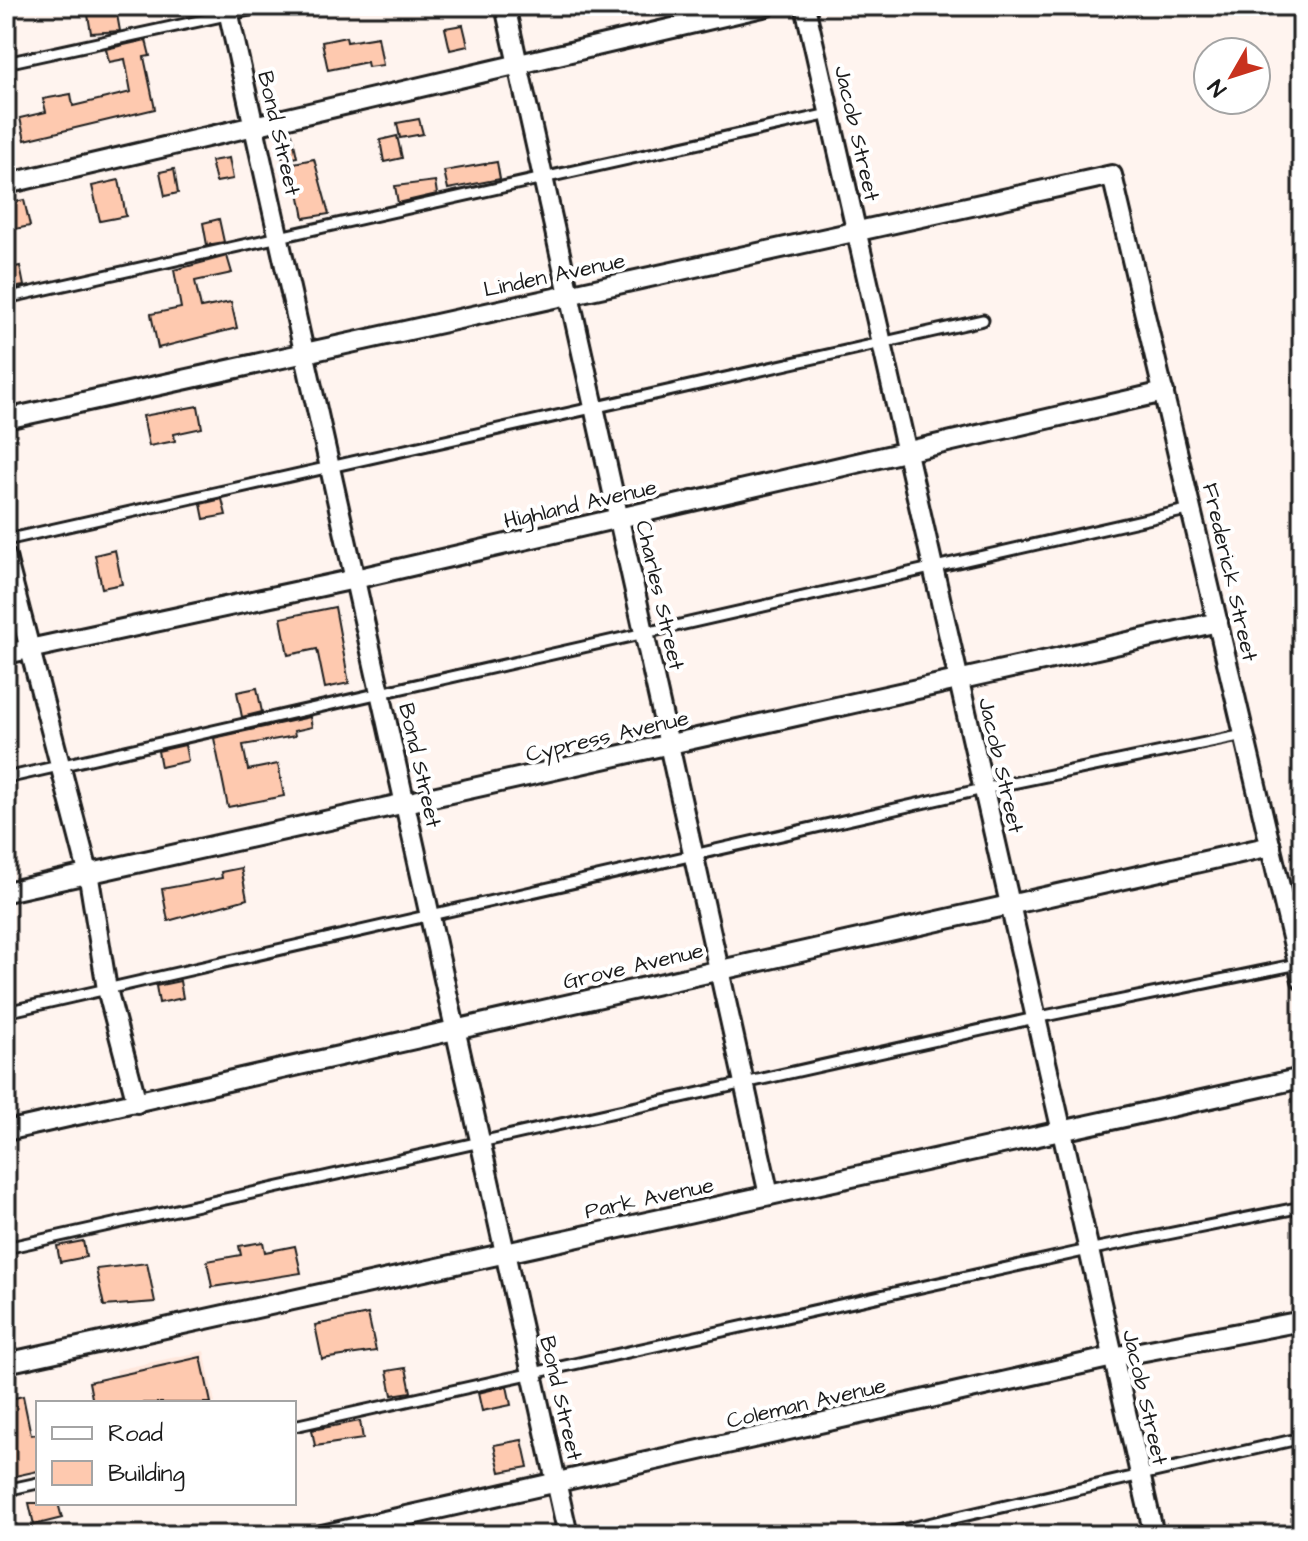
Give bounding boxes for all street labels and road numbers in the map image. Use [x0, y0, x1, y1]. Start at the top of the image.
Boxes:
street label: Jacob Street [826, 63, 887, 204]
street label: Bond Street [249, 68, 308, 199]
street label: Linden Avenue [481, 245, 628, 306]
street label: Highland Avenue [501, 472, 660, 538]
street label: Frederick Street [1194, 480, 1265, 665]
street label: Charles Street [627, 517, 692, 673]
street label: Jacob Street [970, 695, 1031, 836]
street label: Bond Street [390, 700, 449, 831]
street label: Cypress Avenue [523, 703, 692, 771]
street label: Grove Avenue [560, 935, 707, 998]
street label: Park Avenue [582, 1170, 717, 1227]
street label: Jacob Street [1114, 1327, 1175, 1468]
street label: Bond Street [531, 1333, 590, 1464]
street label: Coleman Avenue [723, 1370, 889, 1437]

